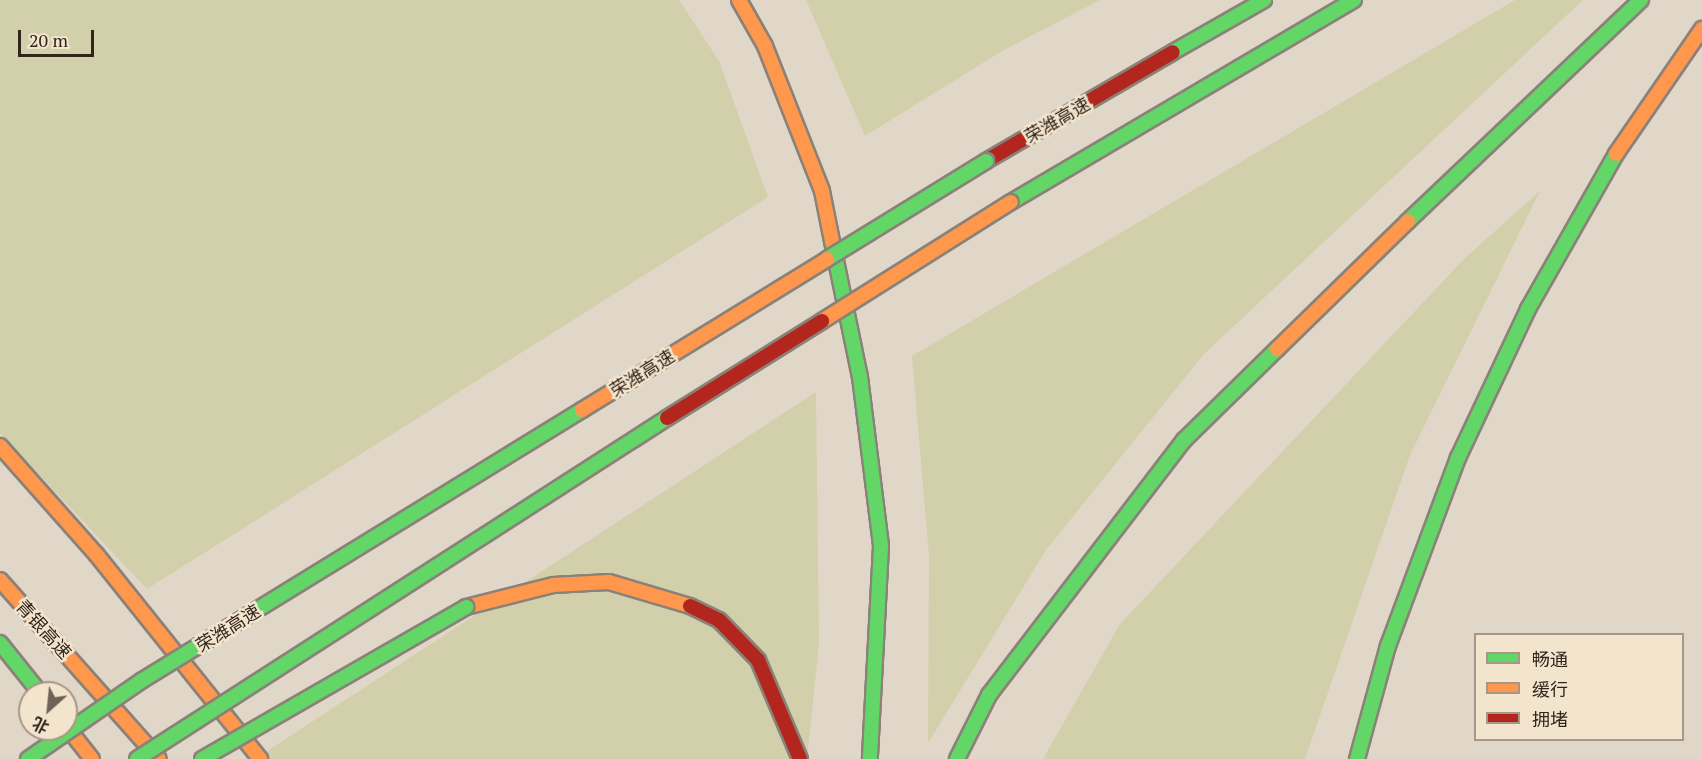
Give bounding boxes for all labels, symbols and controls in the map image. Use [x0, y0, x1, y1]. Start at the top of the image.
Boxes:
scale bar [21, 18, 98, 56]
text: 20 m [29, 28, 68, 52]
street label: 荣潍高速 [1020, 93, 1094, 147]
street label: 荣潍高速 [606, 345, 678, 401]
street label: 青银高速 [12, 595, 76, 663]
street label: 荣潍高速 [192, 600, 264, 656]
legend [1474, 633, 1684, 741]
text: 畅通 [1532, 647, 1568, 671]
text: 缓行 [1532, 677, 1568, 701]
north arrow [18, 681, 78, 741]
text: 拥堵 [1532, 707, 1568, 731]
text: 北 [29, 712, 53, 739]

